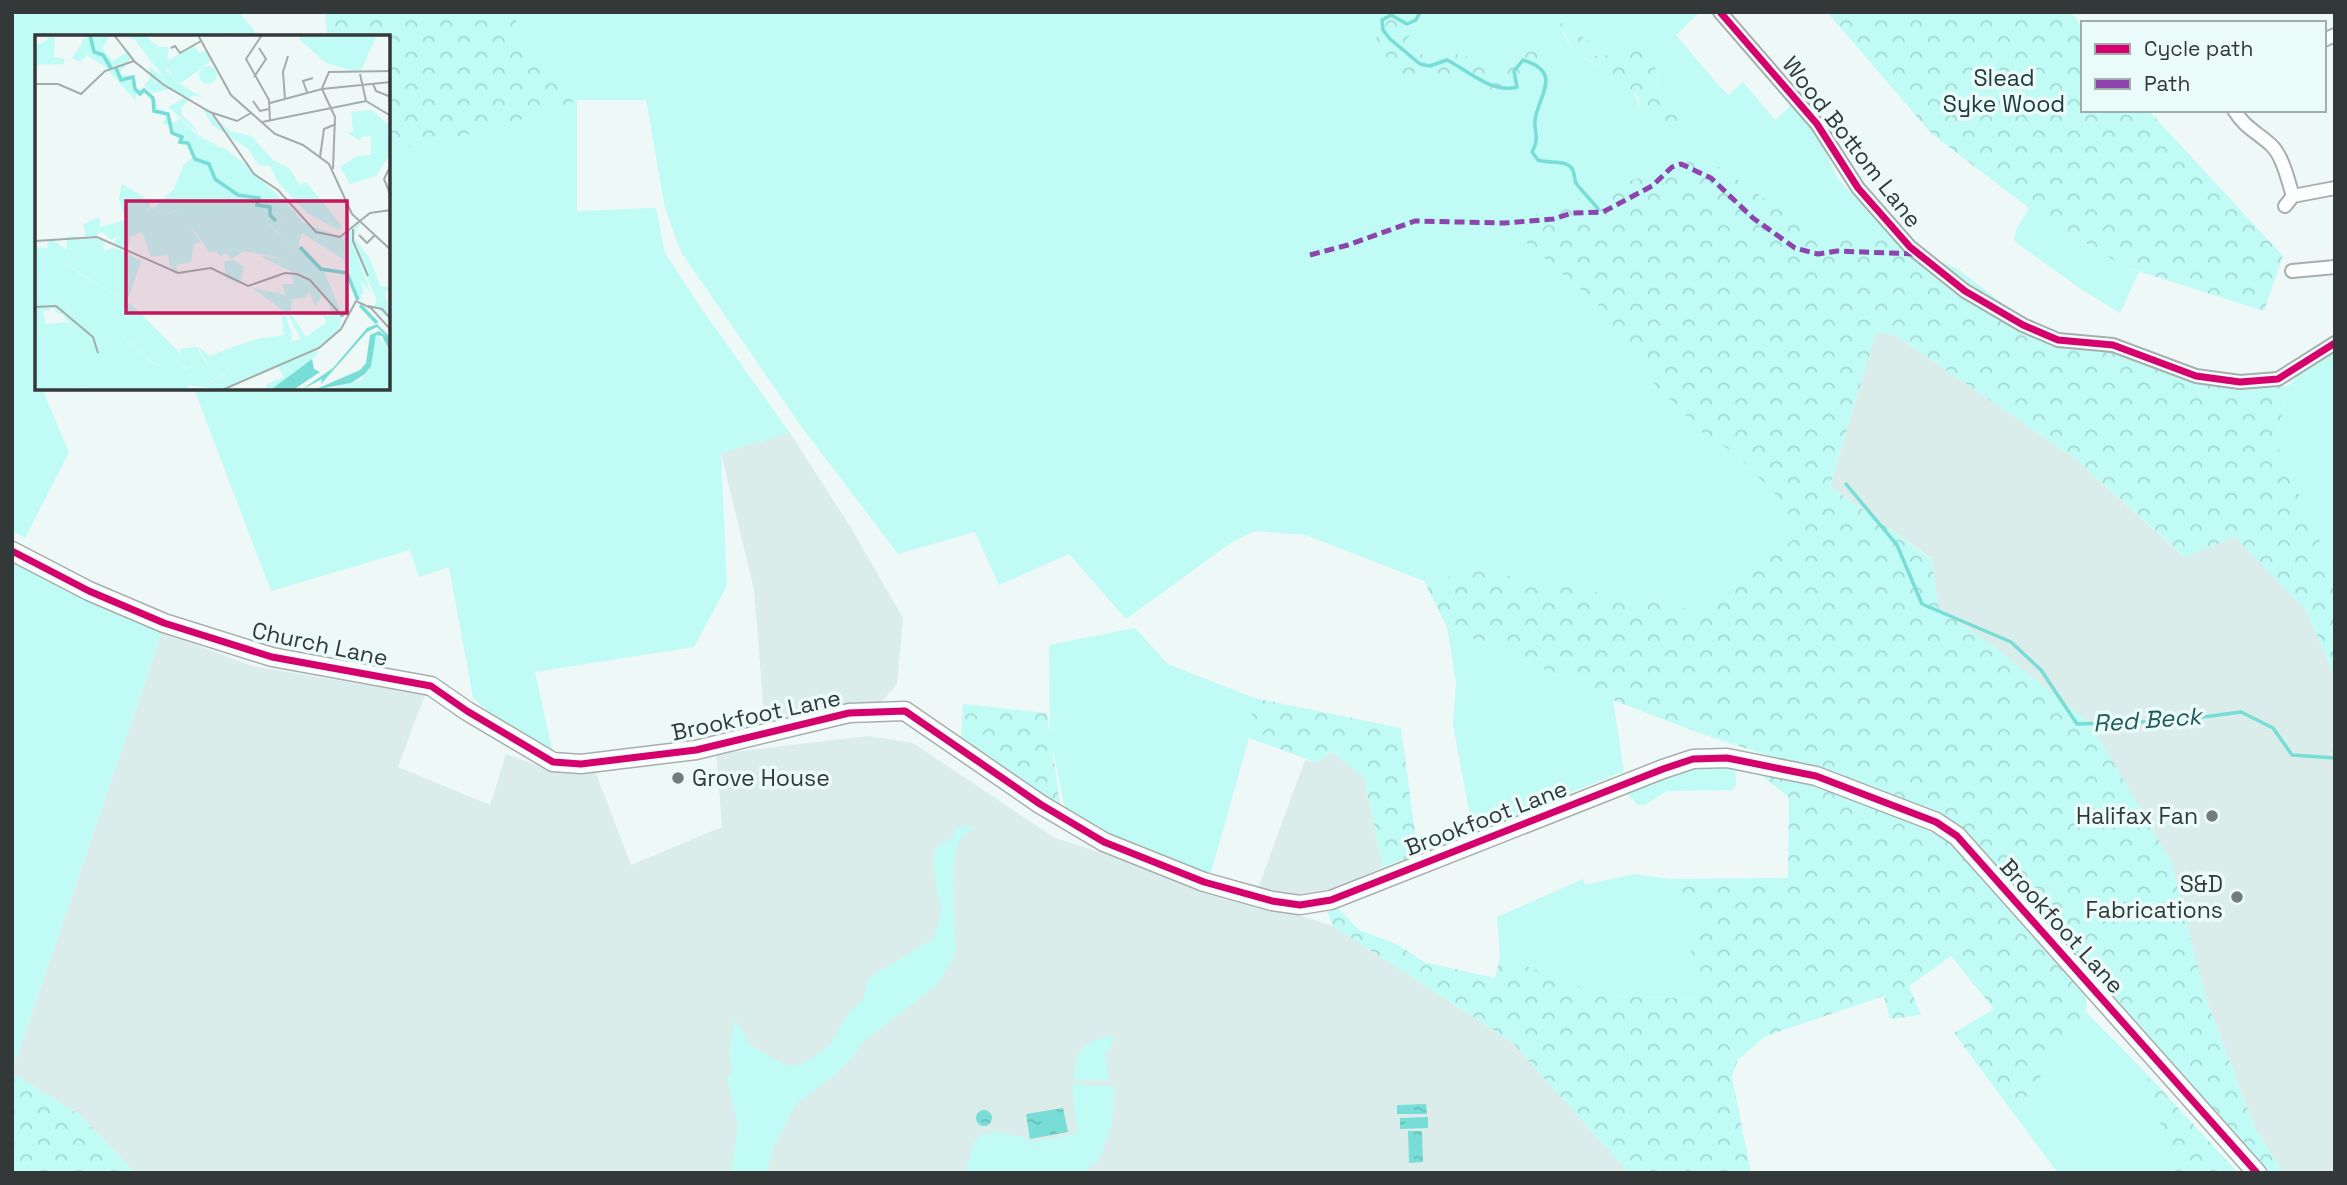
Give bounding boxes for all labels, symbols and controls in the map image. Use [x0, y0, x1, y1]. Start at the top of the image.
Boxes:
legend [2081, 21, 2326, 112]
inset map [35, 35, 390, 390]
text: Cycle path [2144, 35, 2253, 62]
street label: Wood Bottom Lane [1776, 50, 1928, 234]
park label: Slead Syke Wood [1943, 63, 2065, 119]
text: Path [2144, 70, 2190, 97]
street label: Church Lane [249, 615, 391, 673]
street label: Brookfoot Lane [669, 682, 843, 748]
water label: Red Beck [2092, 700, 2205, 739]
place label: Grove House [692, 763, 830, 793]
marker: Grove House [670, 770, 686, 786]
street label: Brookfoot Lane [1400, 773, 1572, 863]
place label: Halifax Fan [2076, 801, 2198, 831]
marker: Halifax Fan [2204, 808, 2220, 824]
street label: Brookfoot Lane [1993, 852, 2131, 1000]
place label: S&D Fabrications [2086, 869, 2223, 925]
marker: S&D Fabrications [2229, 889, 2245, 905]

